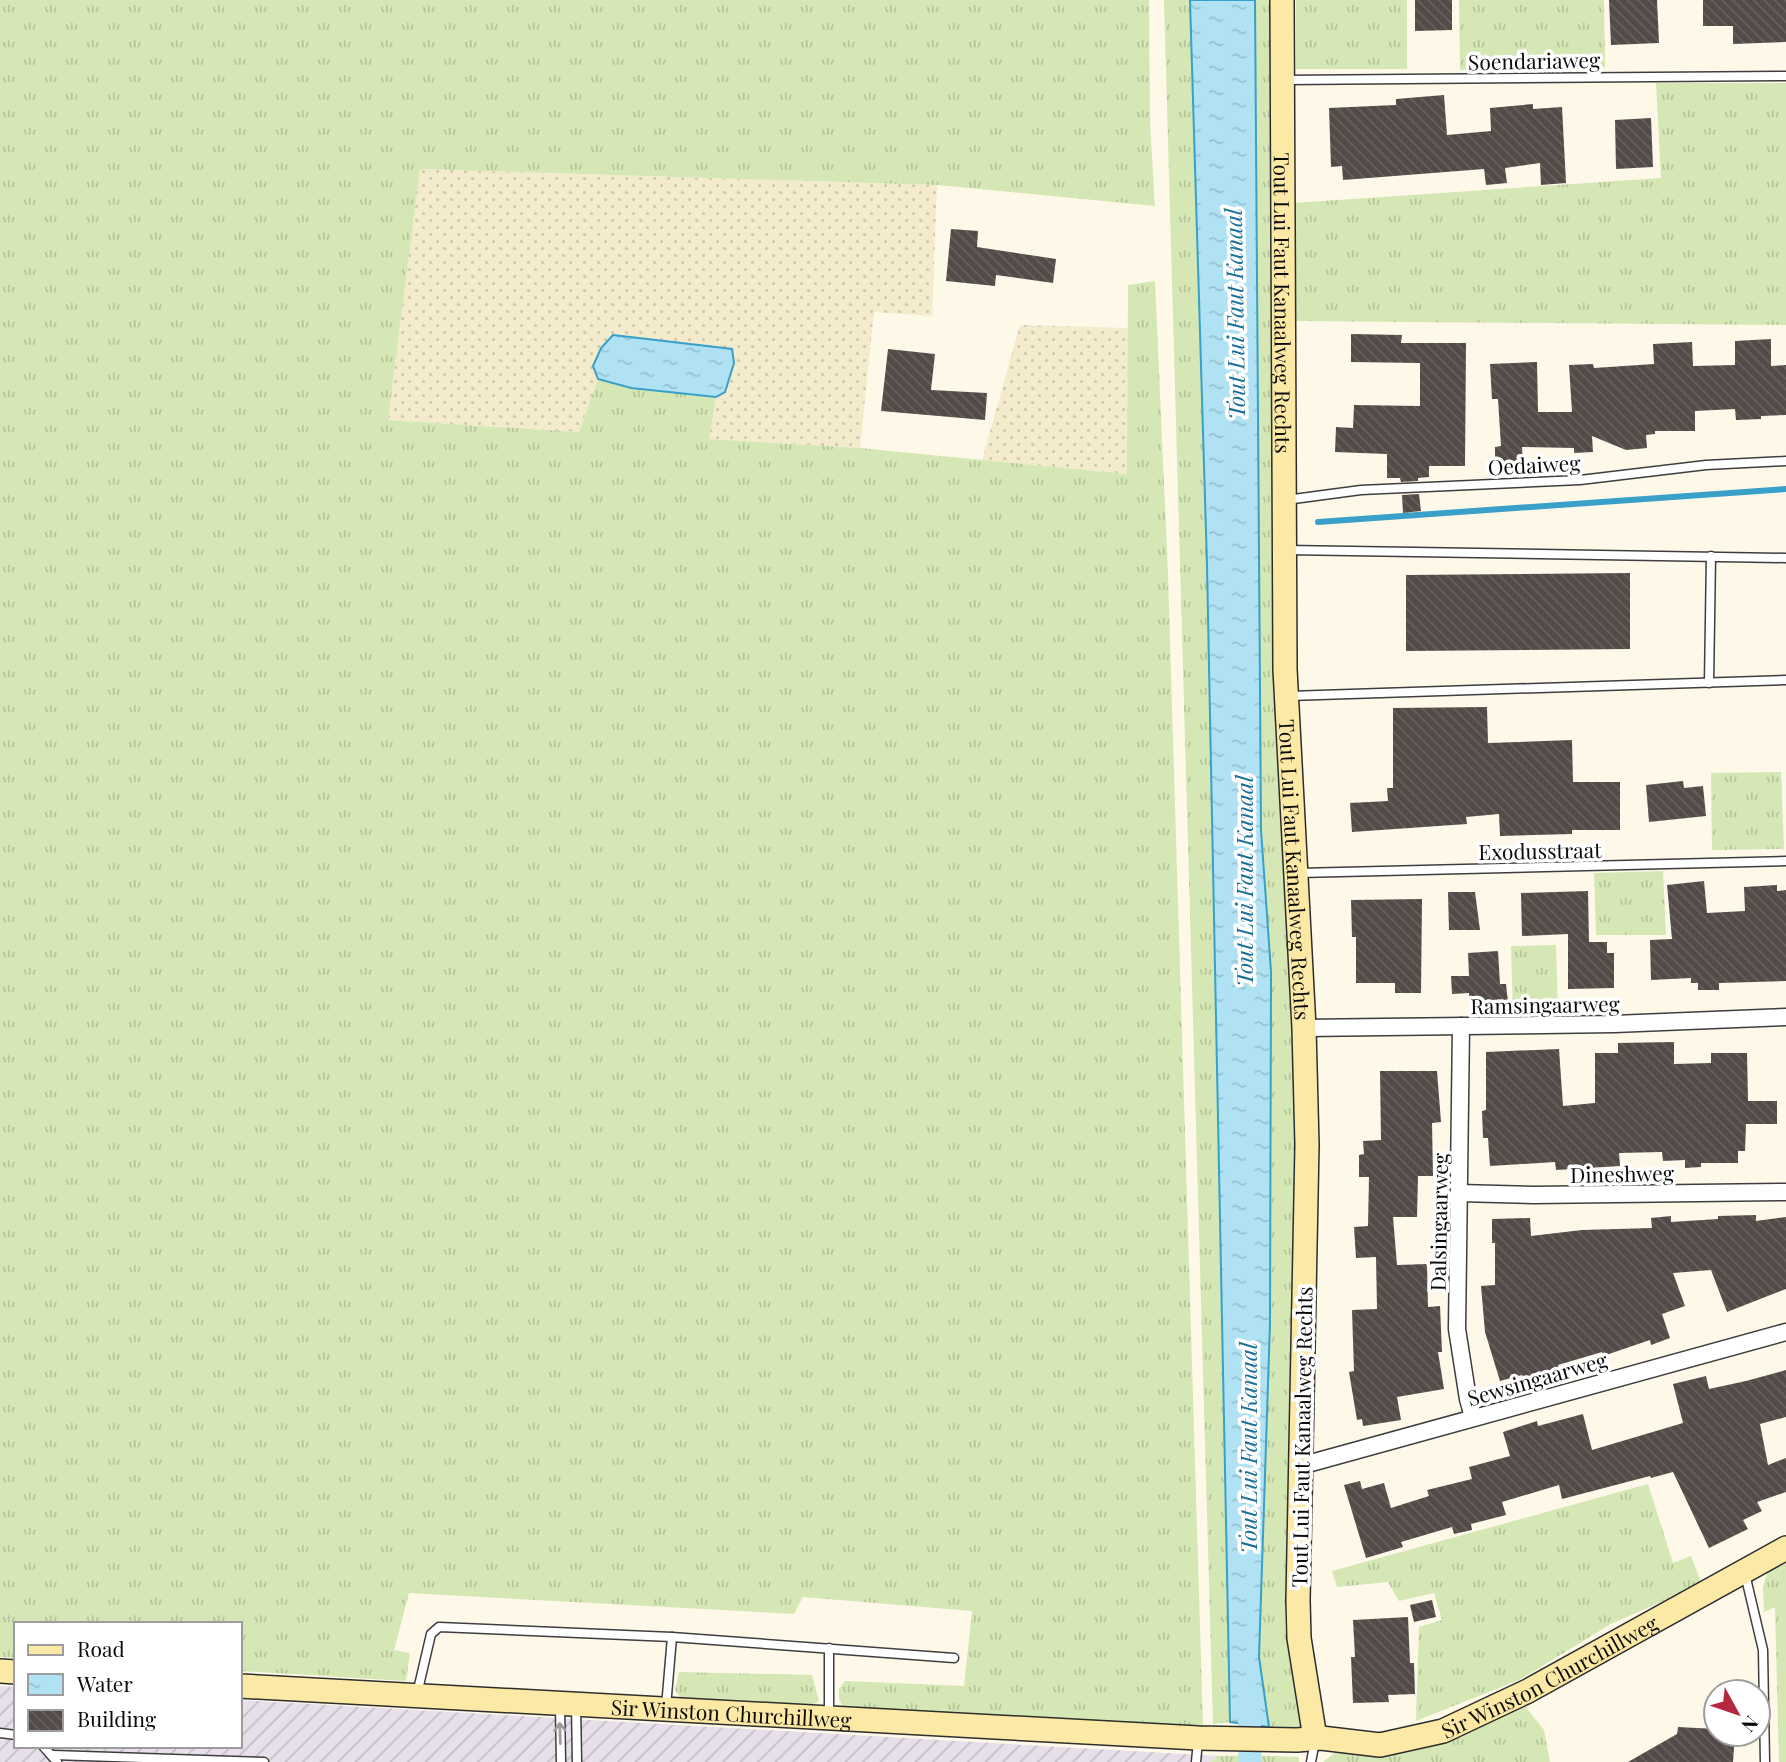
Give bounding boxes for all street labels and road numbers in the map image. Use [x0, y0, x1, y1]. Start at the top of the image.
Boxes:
street label: Soendariaweg [1468, 45, 1600, 75]
street label: Tout Lui Faut Kanaalweg Rechts [1269, 152, 1298, 454]
street label: Oedaiweg [1487, 448, 1581, 480]
street label: Tout Lui Faut Kanaalweg Rechts [1274, 719, 1318, 1021]
street label: Exodusstraat [1478, 835, 1602, 865]
street label: Ramsingaarweg [1470, 989, 1620, 1019]
street label: Dalsingaarweg [1423, 1153, 1453, 1291]
street label: Dineshweg [1570, 1158, 1674, 1188]
street label: Tout Lui Faut Kanaalweg Rechts [1284, 1286, 1318, 1588]
street label: Sewsingaarweg [1464, 1345, 1610, 1411]
street label: Sir Winston Churchillweg [1436, 1608, 1662, 1744]
street label: Sir Winston Churchillweg [610, 1692, 852, 1733]

